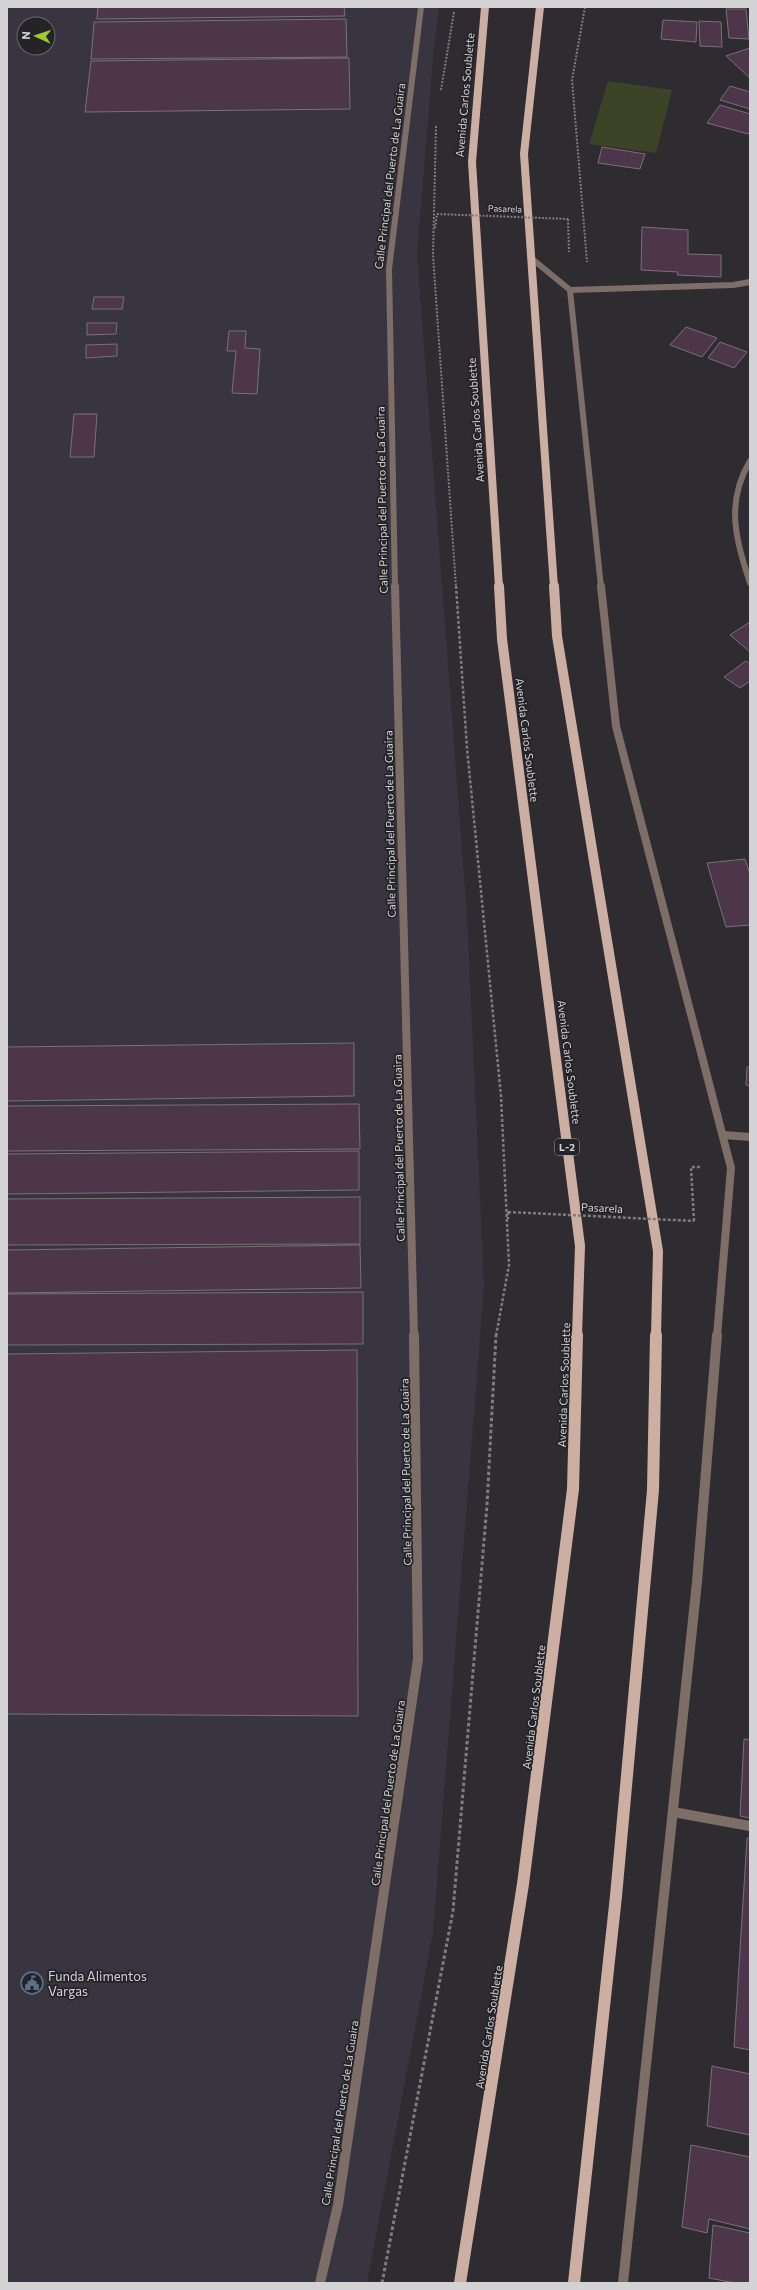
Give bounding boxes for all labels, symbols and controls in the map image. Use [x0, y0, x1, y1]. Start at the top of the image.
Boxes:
north arrow [16, 16, 56, 56]
text: N [19, 31, 32, 40]
street label: Avenida Carlos Soublette [453, 32, 476, 158]
street label: Calle Principal del Puerto de La Guaira [372, 82, 407, 270]
street label: Pasarela [488, 202, 523, 215]
street label: Avenida Carlos Soublette [465, 357, 486, 483]
street label: Calle Principal del Puerto de La Guaira [373, 406, 390, 594]
street label: Avenida Carlos Soublette [513, 677, 542, 803]
street label: Calle Principal del Puerto de La Guaira [381, 730, 398, 918]
street label: Avenida Carlos Soublette [555, 999, 584, 1125]
street label: Calle Principal del Puerto de La Guaira [390, 1054, 407, 1242]
road number: L-2 [555, 1139, 579, 1155]
street label: Pasarela [581, 1200, 623, 1215]
street label: Avenida Carlos Soublette [555, 1322, 572, 1448]
street label: Calle Principal del Puerto de La Guaira [397, 1378, 414, 1566]
street label: Avenida Carlos Soublette [519, 1644, 548, 1770]
street label: Calle Principal del Puerto de La Guaira [368, 1699, 407, 1887]
street label: Avenida Carlos Soublette [472, 1964, 505, 2090]
place label: Funda Alimentos Vargas [48, 1968, 147, 1999]
public building icon: Funda Alimentos Vargas [19, 1970, 45, 1996]
street label: Calle Principal del Puerto de La Guaira [318, 2019, 361, 2206]

